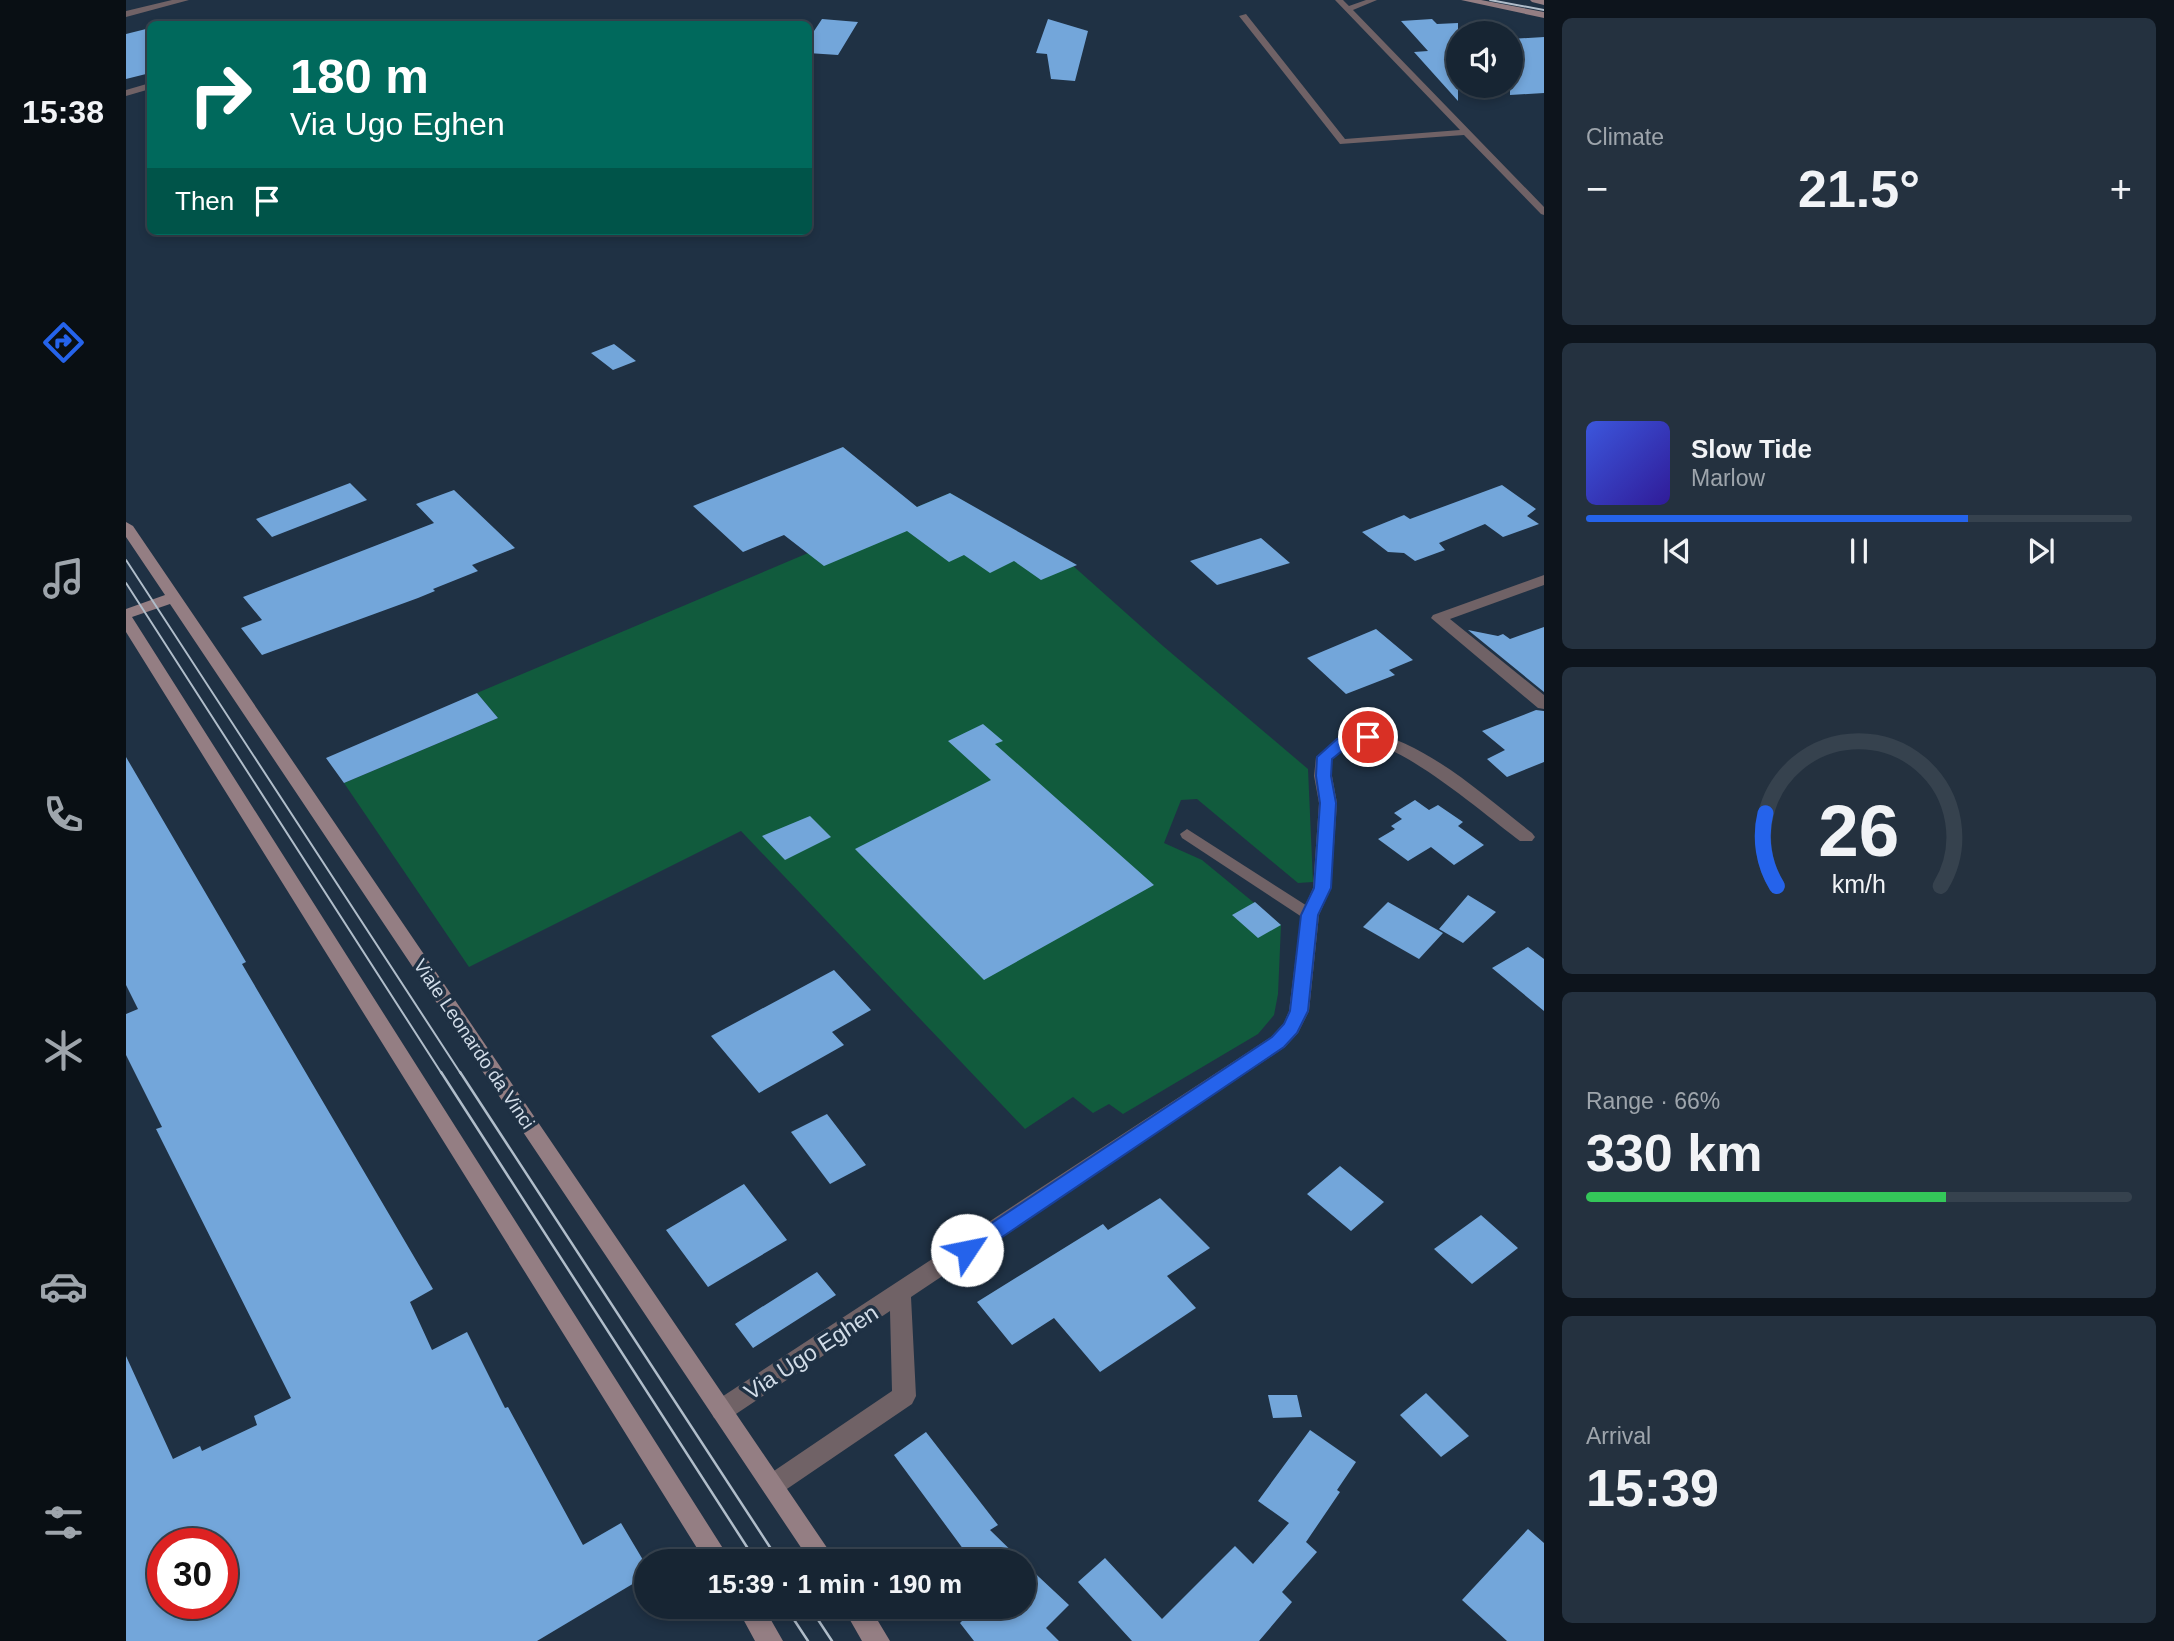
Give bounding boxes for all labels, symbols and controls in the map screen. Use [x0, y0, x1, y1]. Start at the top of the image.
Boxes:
map controls [1446, 21, 1523, 98]
button: sound [1446, 21, 1523, 98]
icon: right [175, 49, 266, 140]
text: 180 m [290, 49, 429, 103]
text: 15:38 [22, 94, 104, 130]
text: Via Ugo Eghen [290, 106, 505, 142]
text: Climate [1586, 124, 1664, 150]
text: 21.5° [1798, 160, 1920, 218]
text: − [1586, 168, 1608, 210]
text: + [2110, 168, 2132, 210]
icon: arrive [248, 182, 286, 220]
text: Then [175, 186, 234, 216]
icon: directions [39, 318, 88, 367]
text: Slow Tide [1691, 434, 1812, 464]
text: Marlow [1691, 465, 1765, 491]
icon: previous [1658, 532, 1696, 570]
icon: pause [1840, 532, 1878, 570]
icon: next [2022, 532, 2060, 570]
icon: music [39, 554, 88, 603]
pin [1338, 707, 1398, 767]
icon: arrive [1349, 718, 1387, 756]
icon: phone [39, 790, 88, 839]
text: 26 [1819, 791, 1899, 872]
text: km/h [1832, 870, 1886, 898]
street label: Viale Leonardo da Vinci [409, 955, 539, 1133]
icon: climate [39, 1026, 88, 1075]
text: Range · 66% [1586, 1088, 1720, 1114]
text: 330 km [1586, 1124, 1762, 1182]
position arrow [930, 1213, 1004, 1287]
icon: car [39, 1262, 88, 1311]
street label: Via Ugo Eghen [739, 1299, 883, 1405]
text: Arrival [1586, 1423, 1651, 1449]
text: 15:39 [1586, 1459, 1719, 1517]
icon: filters [39, 1498, 88, 1547]
speed limit sign: 30 [147, 1528, 238, 1619]
text: 15:39 · 1 min · 190 m [708, 1569, 962, 1599]

